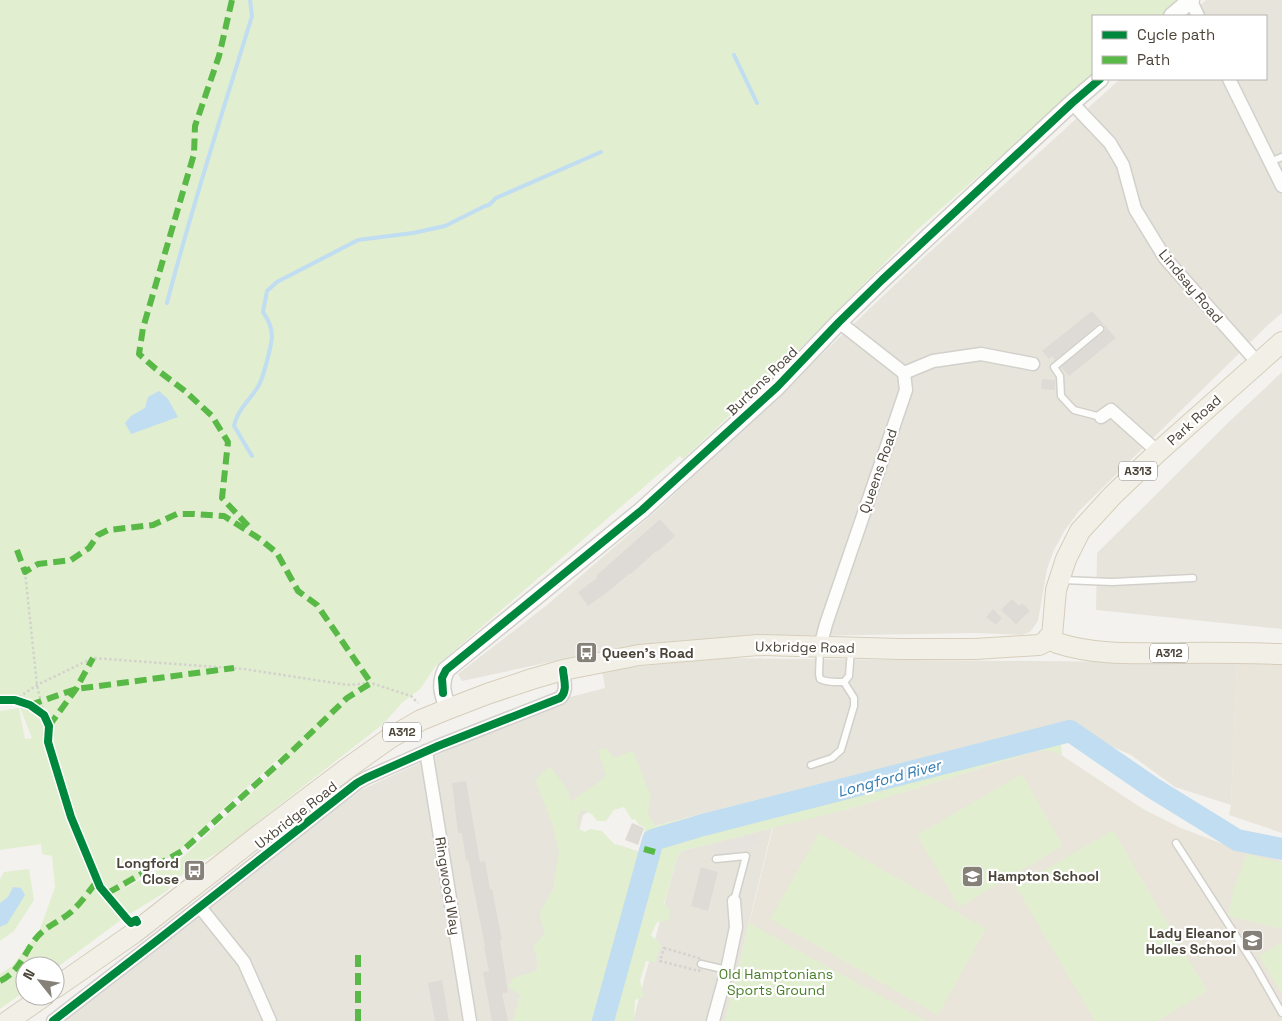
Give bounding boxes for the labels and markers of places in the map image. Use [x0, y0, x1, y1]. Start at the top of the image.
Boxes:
bus stop icon: Queen's Road [574, 641, 598, 665]
place label: Queen's Road [602, 644, 694, 662]
place label: Longford Close [117, 854, 179, 888]
bus stop icon: Longford Close [183, 859, 207, 883]
school or university icon: Hampton School [960, 864, 984, 888]
place label: Hampton School [988, 867, 1099, 885]
place label: Lady Eleanor Holles School [1146, 924, 1236, 958]
school or university icon: Lady Eleanor Holles School [1240, 929, 1264, 953]

